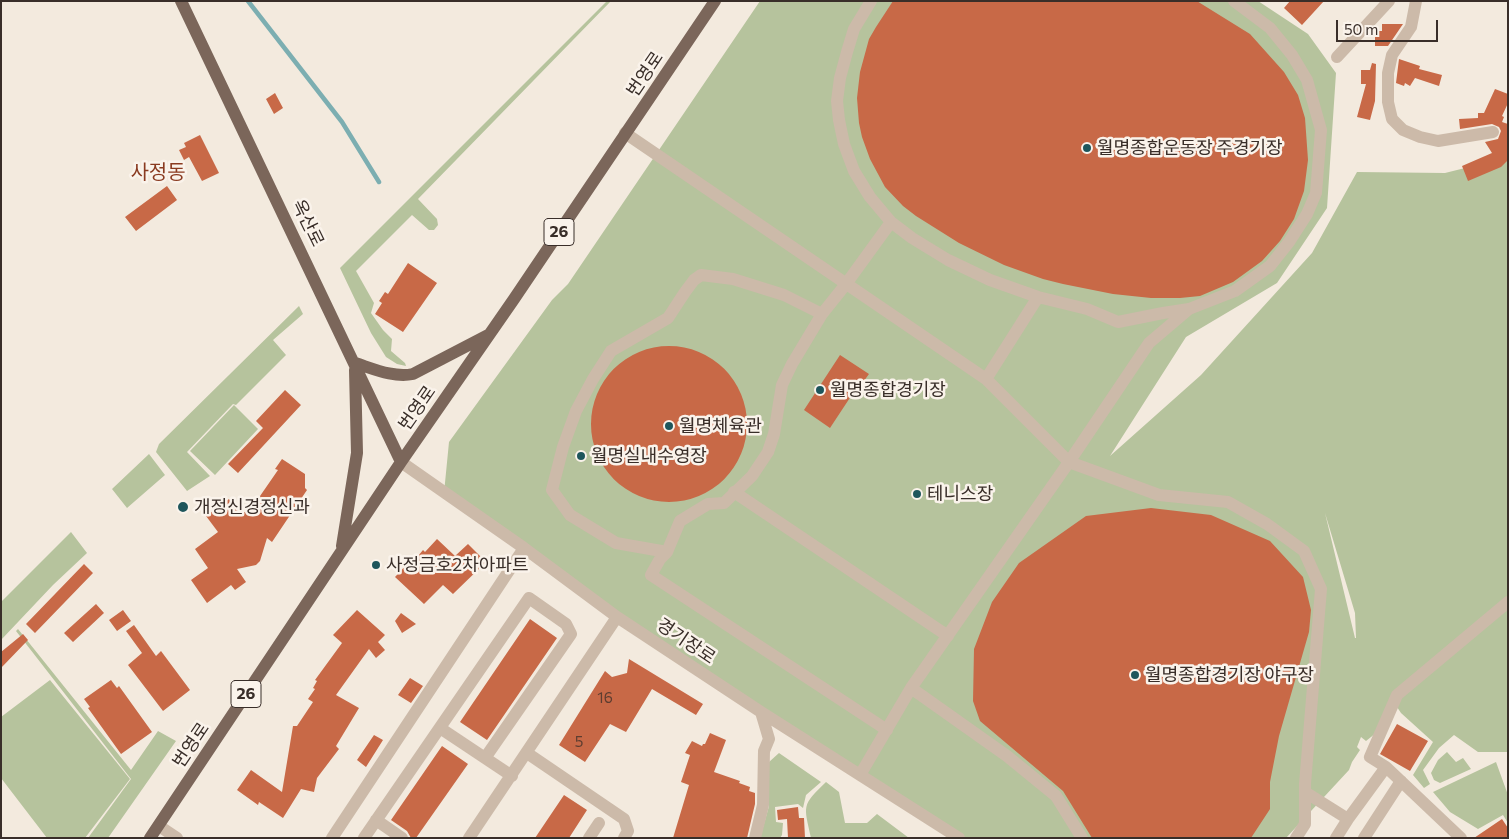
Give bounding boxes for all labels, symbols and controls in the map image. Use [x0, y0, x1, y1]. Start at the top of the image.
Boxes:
scale bar [1339, 10, 1442, 42]
text: 50 m [1344, 20, 1378, 38]
street label: 번영로 [622, 47, 668, 101]
place label: 월명종합운동장 주경기장 [1097, 137, 1283, 159]
marker: 월명종합운동장 주경기장 [1081, 142, 1093, 154]
district label: 사정동 [130, 160, 186, 184]
street label: 옥산로 [287, 196, 329, 250]
road number: 26 [544, 218, 574, 246]
place label: 월명종합경기장 [830, 379, 946, 401]
street label: 번영로 [394, 381, 440, 435]
marker: 월명종합경기장 [814, 384, 826, 396]
place label: 월명체육관 [679, 415, 762, 437]
marker: 월명체육관 [663, 420, 675, 432]
place label: 월명실내수영장 [591, 445, 707, 467]
marker: 월명실내수영장 [575, 450, 587, 462]
place label: 테니스장 [927, 483, 993, 505]
marker: 테니스장 [911, 488, 923, 500]
place label: 개정신경정신과 [194, 496, 310, 518]
marker: 개정신경정신과 [176, 500, 190, 514]
place label: 사정금호2차아파트 [386, 554, 528, 576]
marker: 사정금호2차아파트 [370, 559, 382, 571]
street label: 경기장로 [653, 614, 719, 668]
place label: 월명종합경기장 야구장 [1145, 664, 1314, 686]
marker: 월명종합경기장 야구장 [1129, 669, 1141, 681]
road number: 26 [231, 681, 261, 708]
house number: 16 [597, 689, 613, 707]
street label: 번영로 [168, 718, 214, 772]
house number: 5 [575, 733, 583, 751]

